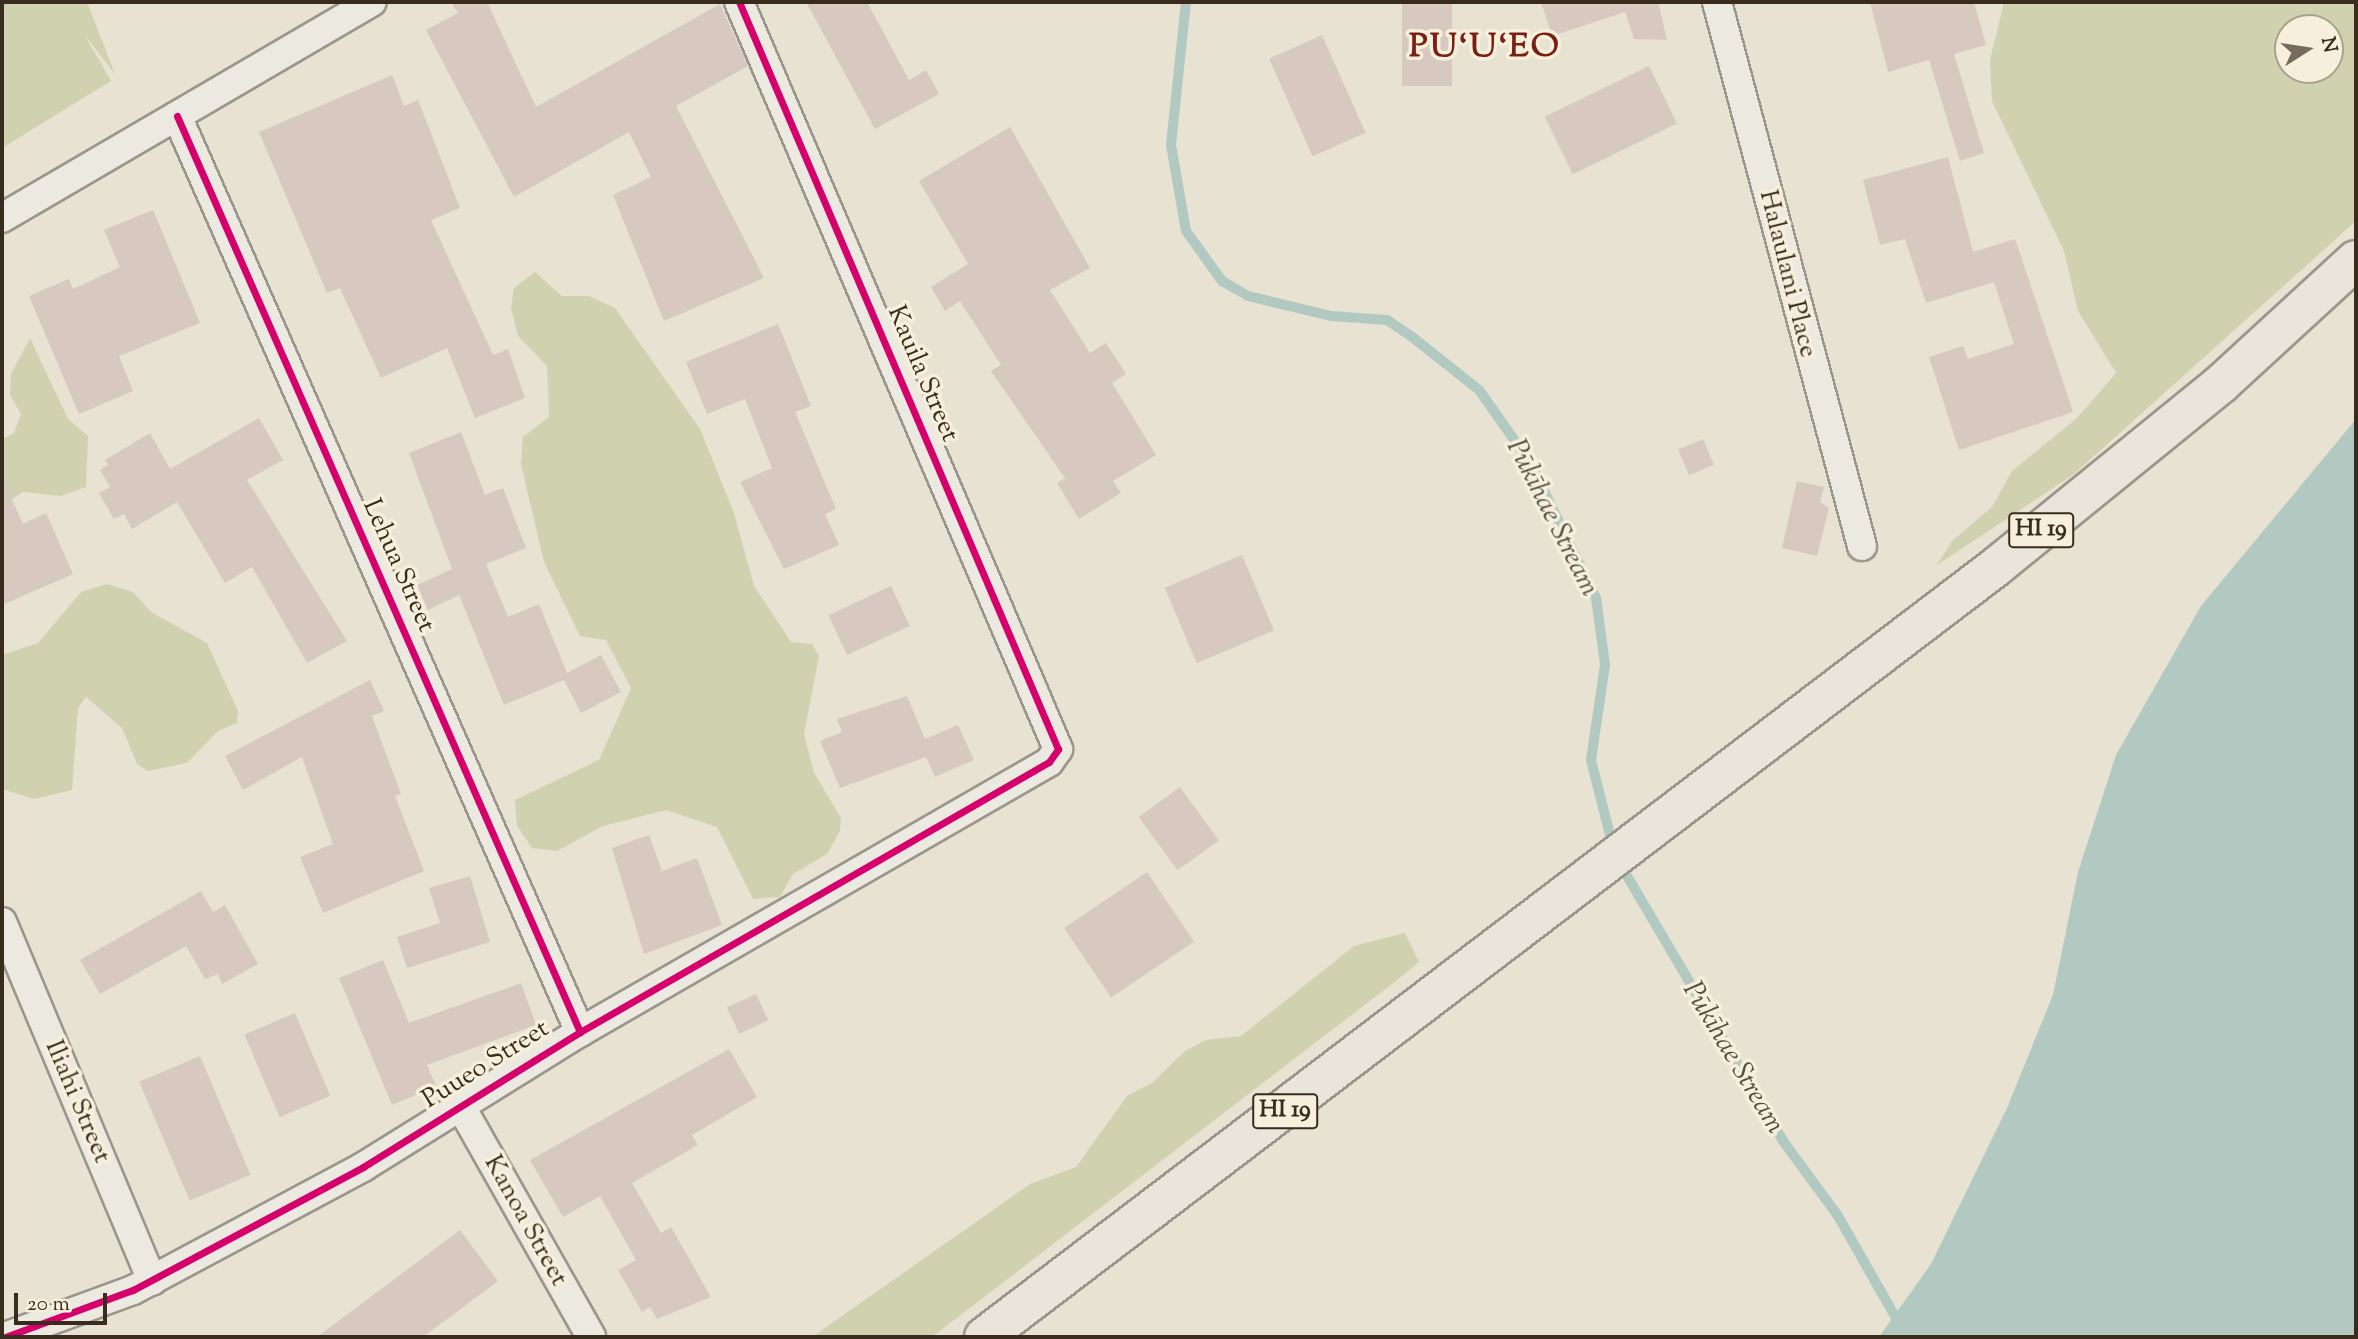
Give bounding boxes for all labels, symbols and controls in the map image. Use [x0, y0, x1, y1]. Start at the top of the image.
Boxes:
north arrow [2274, 14, 2344, 84]
district label: PU‘U‘EO [1410, 29, 1560, 69]
text: N [2313, 35, 2343, 55]
street label: Halaulani Place [1751, 187, 1823, 361]
street label: Kauila Street [879, 301, 965, 447]
water label: Pūkīhae Stream [1498, 434, 1606, 602]
street label: Lehua Street [355, 495, 441, 637]
road number: HI 19 [2008, 509, 2074, 550]
water label: Pūkīhae Stream [1674, 976, 1792, 1140]
street label: Puueo Street [417, 1014, 555, 1116]
street label: Iliahi Street [37, 1036, 117, 1168]
road number: HI 19 [1252, 1091, 1318, 1132]
street label: Kanoa Street [476, 1150, 574, 1292]
scale bar [18, 1280, 110, 1324]
text: 20 m [27, 1290, 70, 1320]

